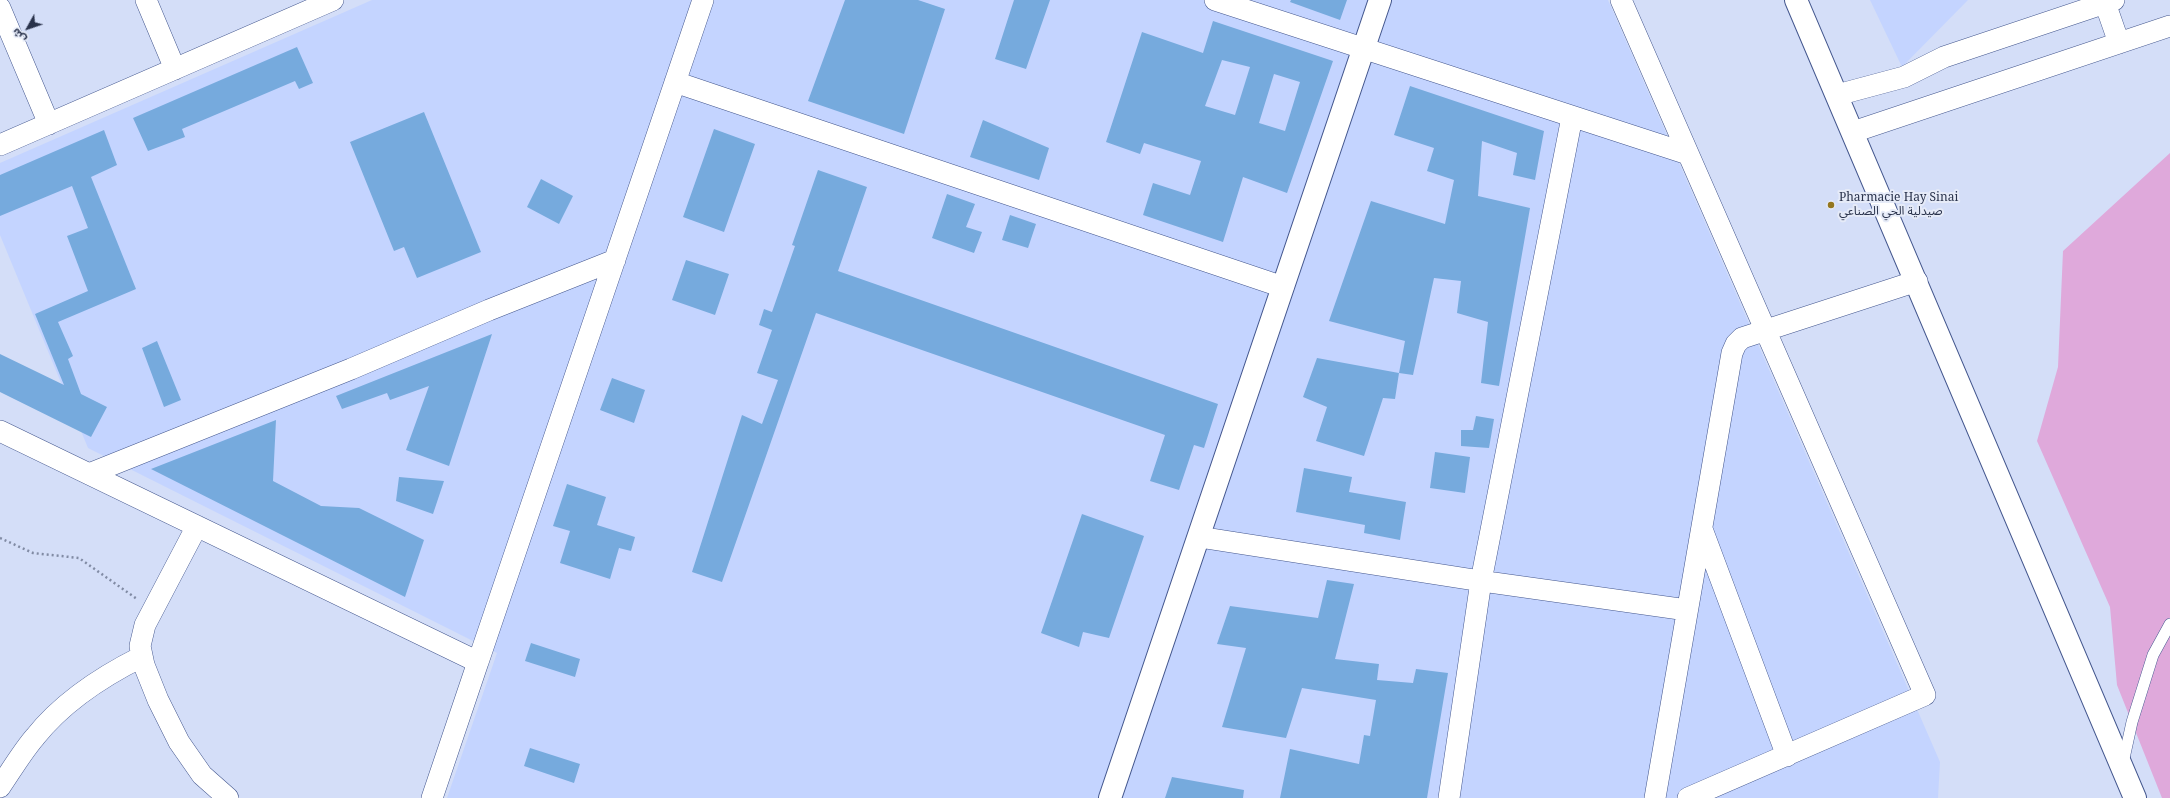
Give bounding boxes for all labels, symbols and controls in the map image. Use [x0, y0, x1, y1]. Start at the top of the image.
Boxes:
north arrow [8, 8, 48, 48]
text: ش [8, 25, 29, 47]
place label: Pharmacie Hay Sinai صيدلية الحي الصناعي [1839, 191, 1958, 219]
marker: Pharmacie Hay Sinai صيدلية الحي الصناعي [1826, 200, 1836, 210]

